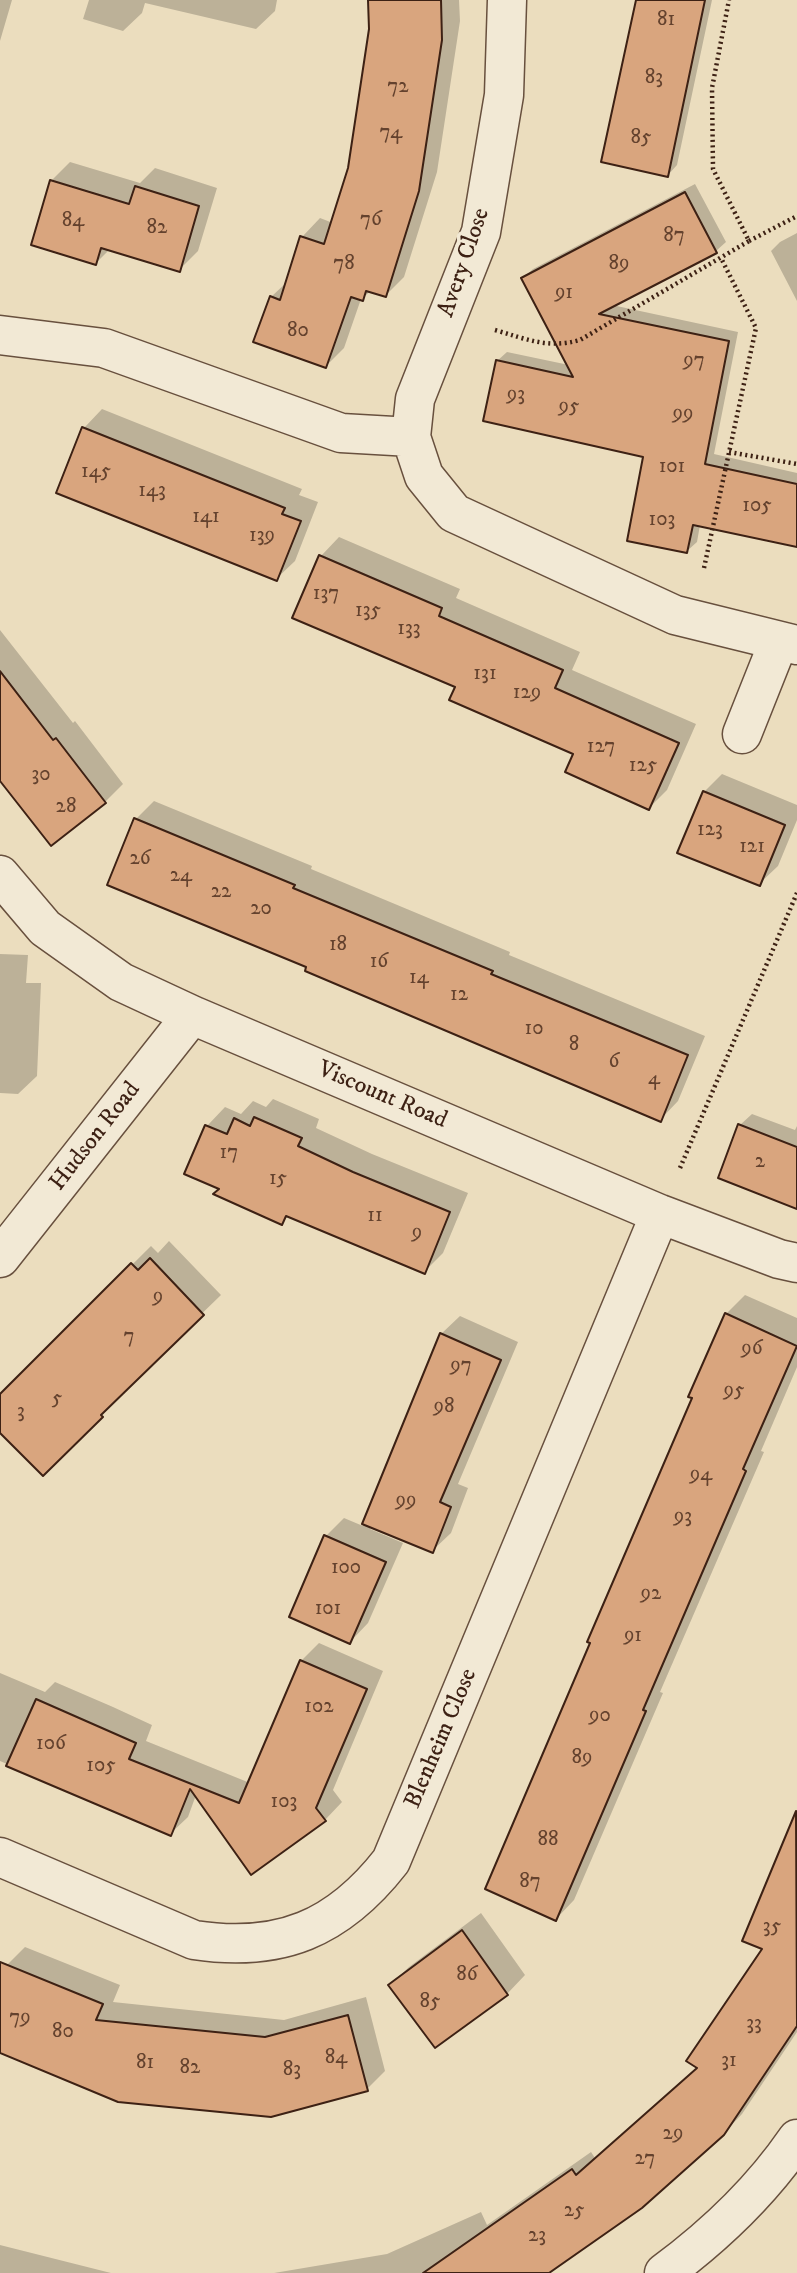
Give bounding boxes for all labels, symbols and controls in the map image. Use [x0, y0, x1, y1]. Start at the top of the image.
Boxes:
house number: 81 [657, 8, 675, 34]
house number: 83 [645, 66, 663, 92]
house number: 72 [387, 75, 409, 101]
house number: 74 [380, 121, 402, 147]
house number: 85 [631, 126, 651, 152]
street label: Avery Close [433, 205, 497, 321]
house number: 76 [360, 208, 382, 234]
house number: 84 [62, 209, 84, 235]
house number: 82 [147, 216, 167, 242]
house number: 87 [663, 224, 685, 250]
house number: 78 [333, 252, 355, 278]
house number: 89 [609, 252, 629, 278]
house number: 91 [555, 281, 573, 307]
house number: 80 [287, 319, 309, 345]
house number: 97 [683, 349, 705, 375]
house number: 93 [507, 383, 525, 409]
house number: 95 [559, 395, 579, 421]
house number: 99 [673, 402, 693, 428]
house number: 101 [659, 455, 685, 481]
house number: 145 [81, 460, 111, 486]
house number: 143 [138, 479, 166, 505]
house number: 105 [742, 494, 772, 520]
house number: 141 [192, 505, 220, 531]
house number: 103 [649, 508, 675, 534]
house number: 139 [249, 524, 275, 550]
house number: 137 [313, 582, 339, 608]
house number: 135 [355, 599, 381, 625]
house number: 133 [397, 617, 421, 643]
house number: 131 [473, 662, 497, 688]
house number: 129 [513, 681, 541, 707]
house number: 127 [587, 735, 615, 761]
house number: 125 [629, 754, 657, 780]
house number: 30 [31, 763, 51, 789]
house number: 28 [56, 795, 76, 821]
house number: 123 [697, 818, 723, 844]
house number: 121 [739, 835, 765, 861]
house number: 26 [129, 847, 151, 873]
house number: 24 [170, 864, 192, 890]
house number: 22 [211, 880, 231, 906]
house number: 20 [250, 897, 272, 923]
house number: 18 [329, 933, 347, 959]
house number: 16 [370, 950, 388, 976]
house number: 14 [409, 966, 429, 992]
house number: 12 [450, 983, 468, 1009]
house number: 10 [525, 1017, 543, 1043]
house number: 8 [569, 1033, 579, 1059]
house number: 6 [609, 1050, 619, 1076]
street label: Viscount Road [313, 1056, 451, 1136]
house number: 4 [648, 1067, 660, 1093]
street label: Hudson Road [45, 1077, 147, 1197]
house number: 17 [220, 1141, 238, 1167]
house number: 2 [755, 1150, 765, 1176]
house number: 15 [269, 1167, 287, 1193]
house number: 11 [367, 1204, 383, 1230]
house number: 9 [412, 1221, 422, 1247]
house number: 9 [153, 1285, 163, 1311]
house number: 7 [123, 1325, 135, 1351]
house number: 96 [741, 1337, 763, 1363]
house number: 97 [450, 1354, 472, 1380]
house number: 95 [724, 1379, 744, 1405]
house number: 5 [52, 1387, 62, 1413]
house number: 98 [434, 1395, 454, 1421]
house number: 3 [17, 1400, 25, 1426]
house number: 94 [690, 1463, 712, 1489]
house number: 99 [396, 1489, 416, 1515]
house number: 93 [674, 1505, 692, 1531]
house number: 100 [331, 1556, 361, 1582]
house number: 92 [641, 1582, 661, 1608]
house number: 101 [315, 1597, 341, 1623]
house number: 91 [624, 1624, 642, 1650]
street label: Blenheim Close [400, 1665, 484, 1813]
house number: 102 [304, 1695, 334, 1721]
house number: 90 [589, 1704, 611, 1730]
house number: 106 [36, 1732, 66, 1758]
house number: 89 [572, 1746, 592, 1772]
house number: 105 [86, 1754, 116, 1780]
house number: 103 [271, 1790, 297, 1816]
house number: 88 [537, 1828, 559, 1854]
house number: 87 [519, 1870, 541, 1896]
house number: 35 [763, 1915, 781, 1941]
house number: 86 [456, 1963, 478, 1989]
house number: 85 [420, 1990, 440, 2016]
house number: 79 [9, 2006, 31, 2032]
house number: 33 [746, 2012, 762, 2038]
house number: 80 [52, 2020, 74, 2046]
house number: 84 [325, 2046, 347, 2072]
house number: 31 [721, 2049, 737, 2075]
house number: 81 [136, 2051, 154, 2077]
house number: 82 [180, 2056, 200, 2082]
house number: 83 [283, 2058, 301, 2084]
house number: 29 [663, 2122, 683, 2148]
house number: 27 [635, 2147, 655, 2173]
house number: 25 [564, 2199, 584, 2225]
house number: 23 [528, 2224, 546, 2250]

